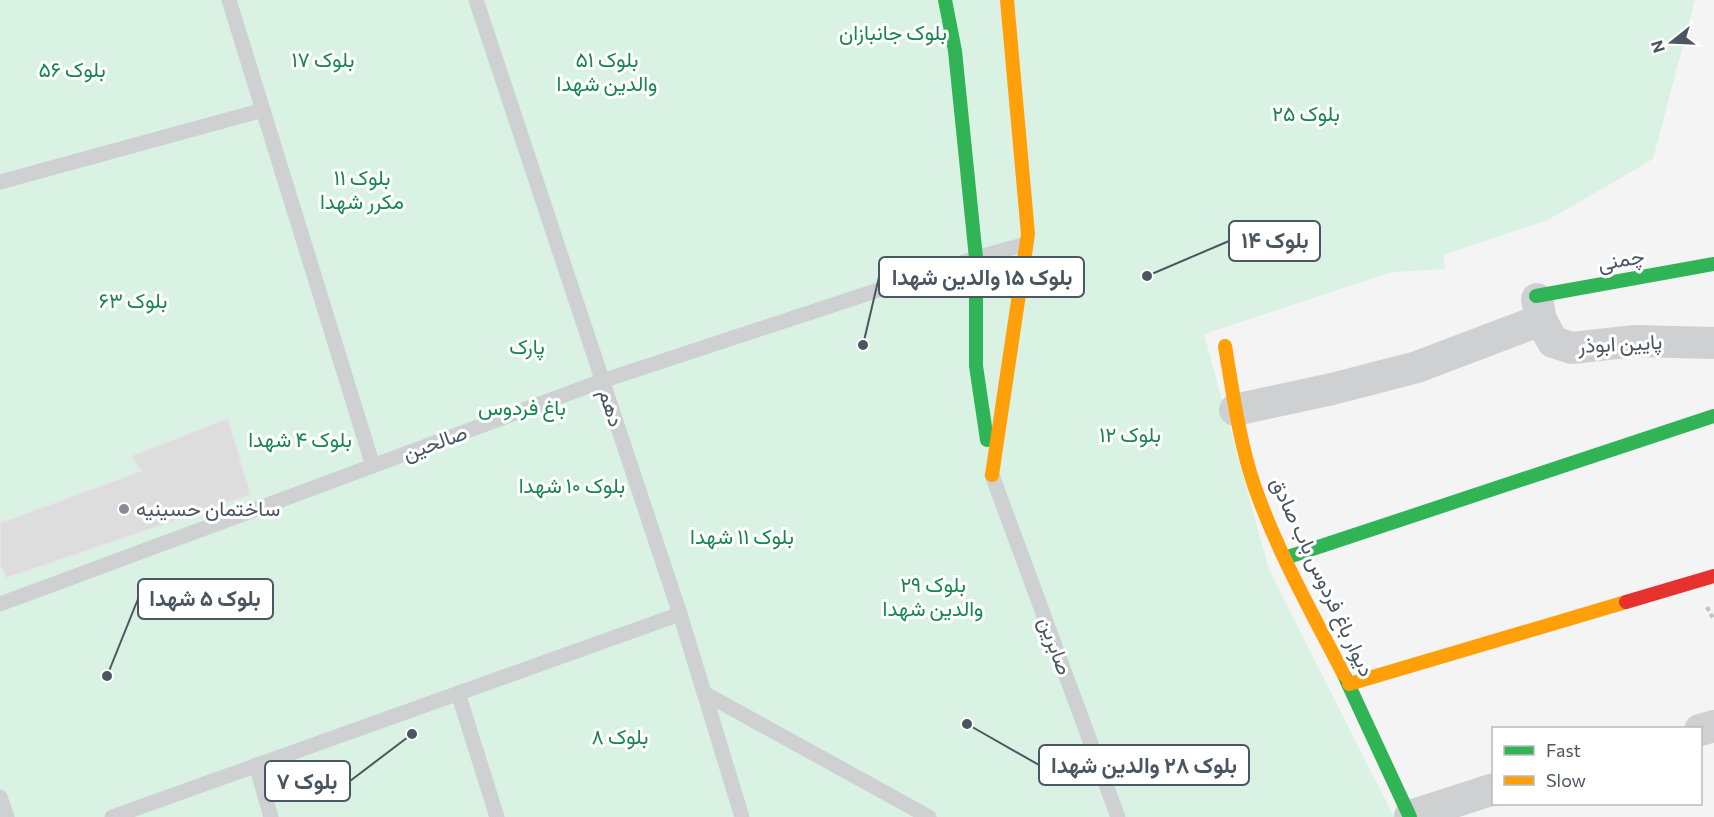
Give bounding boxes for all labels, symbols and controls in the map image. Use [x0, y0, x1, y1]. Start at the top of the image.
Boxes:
north arrow [1642, 12, 1702, 72]
park label: بلوک جانبازان [839, 19, 947, 46]
text: N [1646, 38, 1668, 55]
park label: بلوک ۱۷ [291, 46, 355, 73]
park label: بلوک ۵۱ والدین شهدا [557, 46, 657, 97]
park label: بلوک ۵۶ [38, 56, 106, 83]
park label: بلوک ۲۵ [1272, 100, 1340, 127]
park label: بلوک ۱۱ مکرر شهدا [320, 164, 404, 215]
callout: بلوک ۱۴ [1229, 221, 1320, 261]
text: بلوک ۱۴ [1241, 226, 1309, 254]
street label: چمنی [1596, 242, 1646, 278]
callout: بلوک ۱۵ والدین شهدا [879, 257, 1084, 297]
text: بلوک ۱۵ والدین شهدا [892, 263, 1072, 291]
park label: بلوک ۶۳ [99, 287, 167, 314]
street label: پایین ابوذر [1576, 328, 1663, 360]
park label: پارک [509, 333, 545, 361]
street label: دهم [592, 386, 630, 430]
park label: باغ فردوس [478, 394, 566, 422]
street label: صالحین [399, 418, 471, 466]
park label: بلوک ۱۲ [1099, 421, 1161, 448]
park label: بلوک ۴ شهدا [248, 426, 352, 453]
park label: بلوک ۱۰ شهدا [519, 472, 625, 499]
street label: دیوار باغ فردوس باب صادق [1263, 473, 1381, 681]
place label: ساختمان حسینیه [136, 495, 280, 521]
marker: ساختمان حسینیه [117, 502, 131, 516]
park label: بلوک ۱۱ شهدا [690, 523, 794, 550]
park label: بلوک ۲۹ والدین شهدا [883, 571, 983, 622]
callout: بلوک ۵ شهدا [138, 579, 273, 619]
text: بلوک ۵ شهدا [149, 584, 261, 612]
street label: صابرین [1033, 613, 1078, 679]
park label: بلوک ۸ [592, 723, 649, 750]
legend [1492, 727, 1702, 805]
text: Fast [1546, 739, 1581, 761]
callout: بلوک ۲۸ والدین شهدا [1039, 745, 1249, 785]
text: بلوک ۲۸ والدین شهدا [1051, 751, 1237, 779]
callout: بلوک ۷ [265, 761, 350, 801]
text: بلوک ۷ [277, 767, 337, 795]
text: Slow [1546, 769, 1586, 791]

